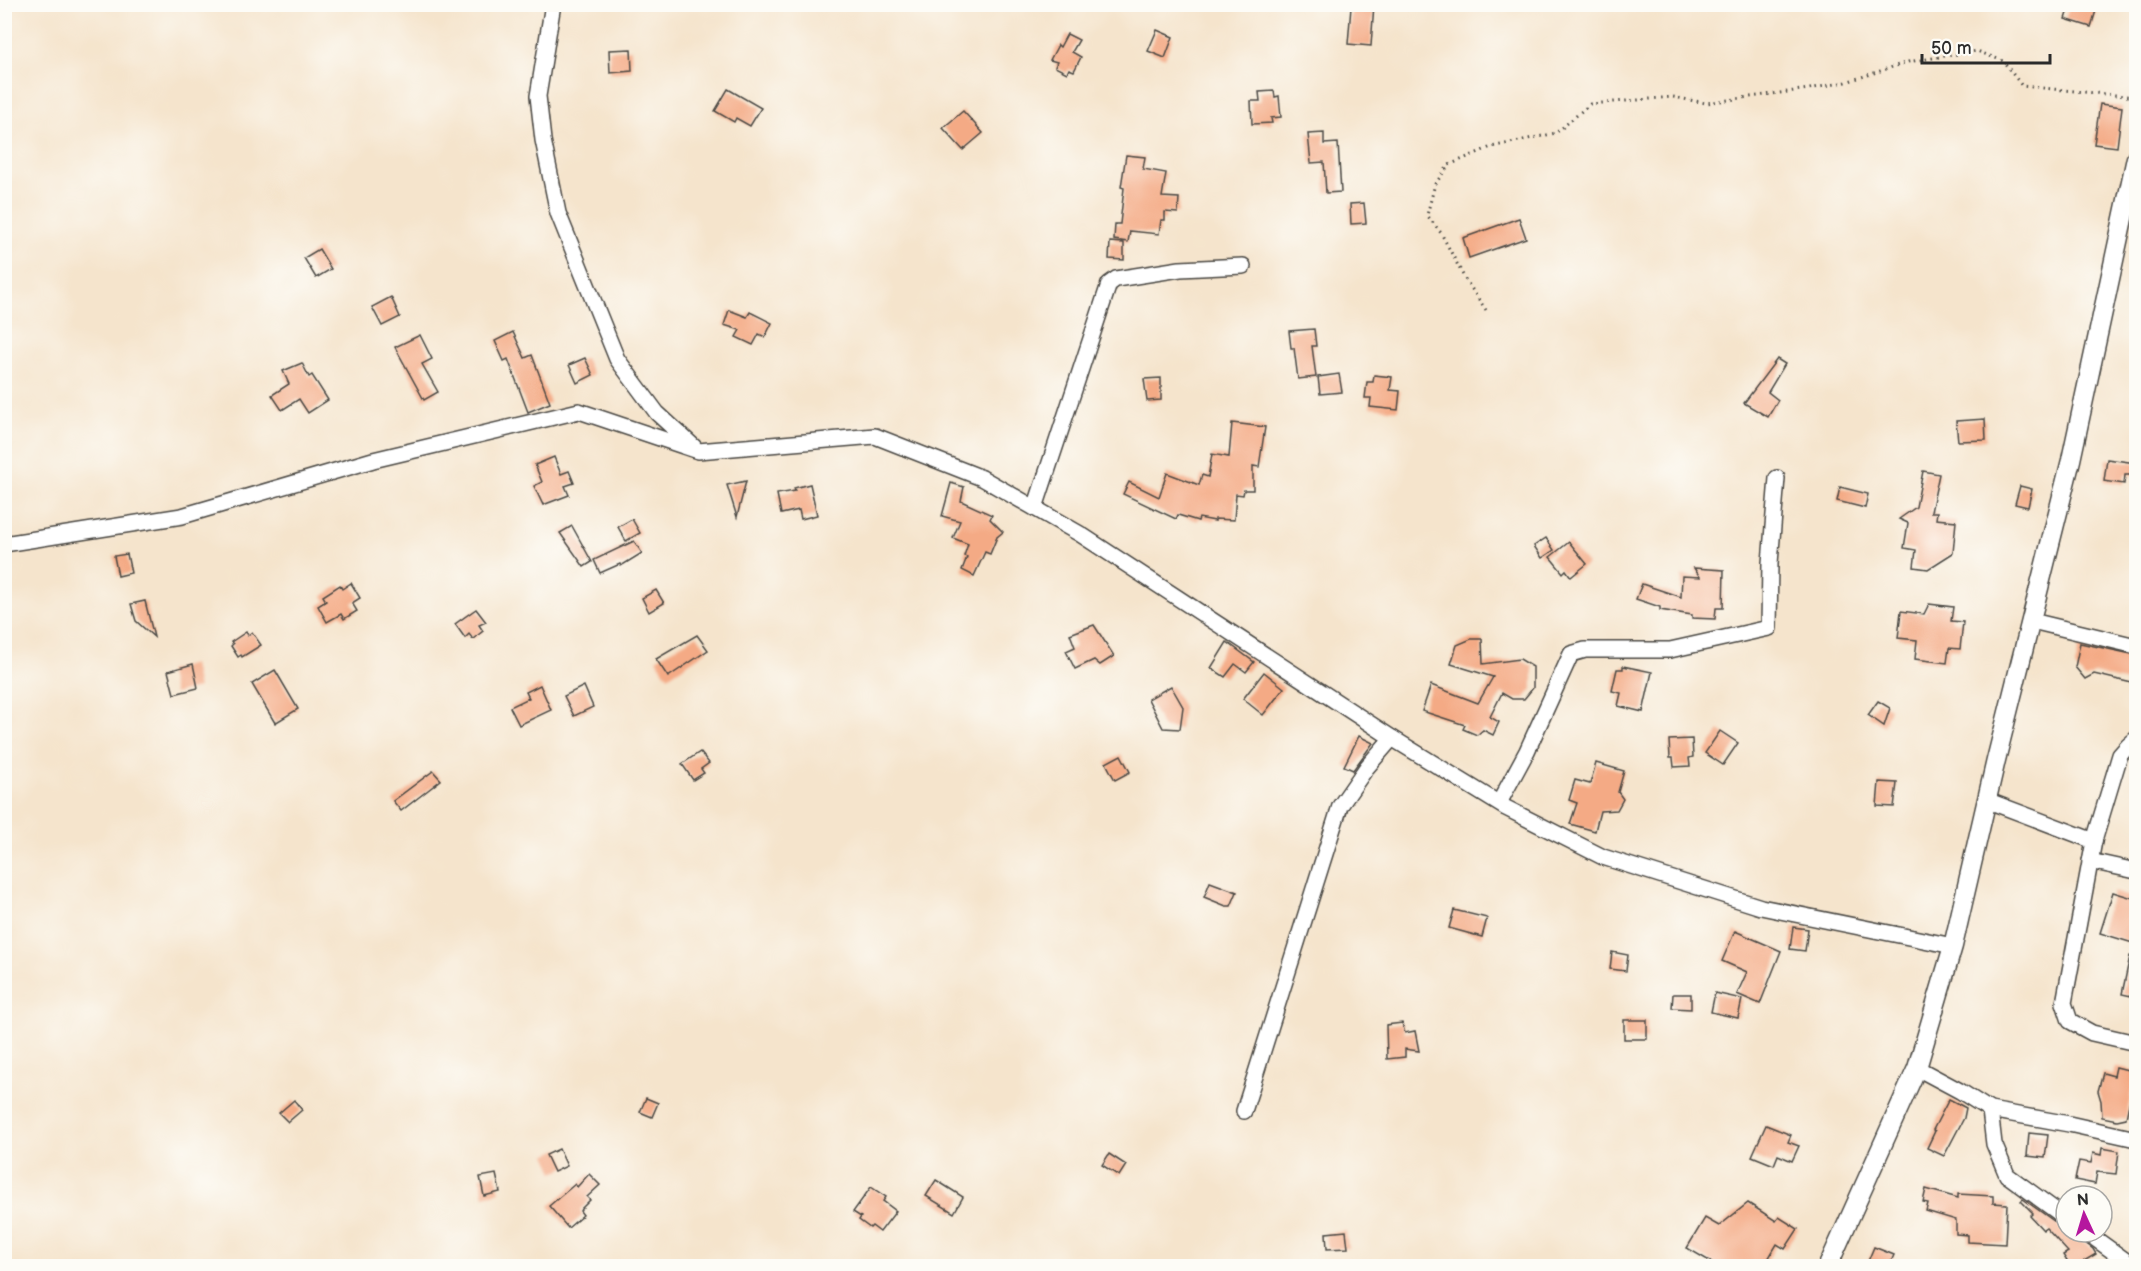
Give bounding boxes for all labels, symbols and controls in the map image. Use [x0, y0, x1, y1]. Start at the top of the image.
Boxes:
scale bar [1922, 27, 2050, 65]
text: 50 m [1931, 38, 1972, 59]
north arrow [2054, 1184, 2114, 1244]
text: N [2076, 1191, 2090, 1210]

